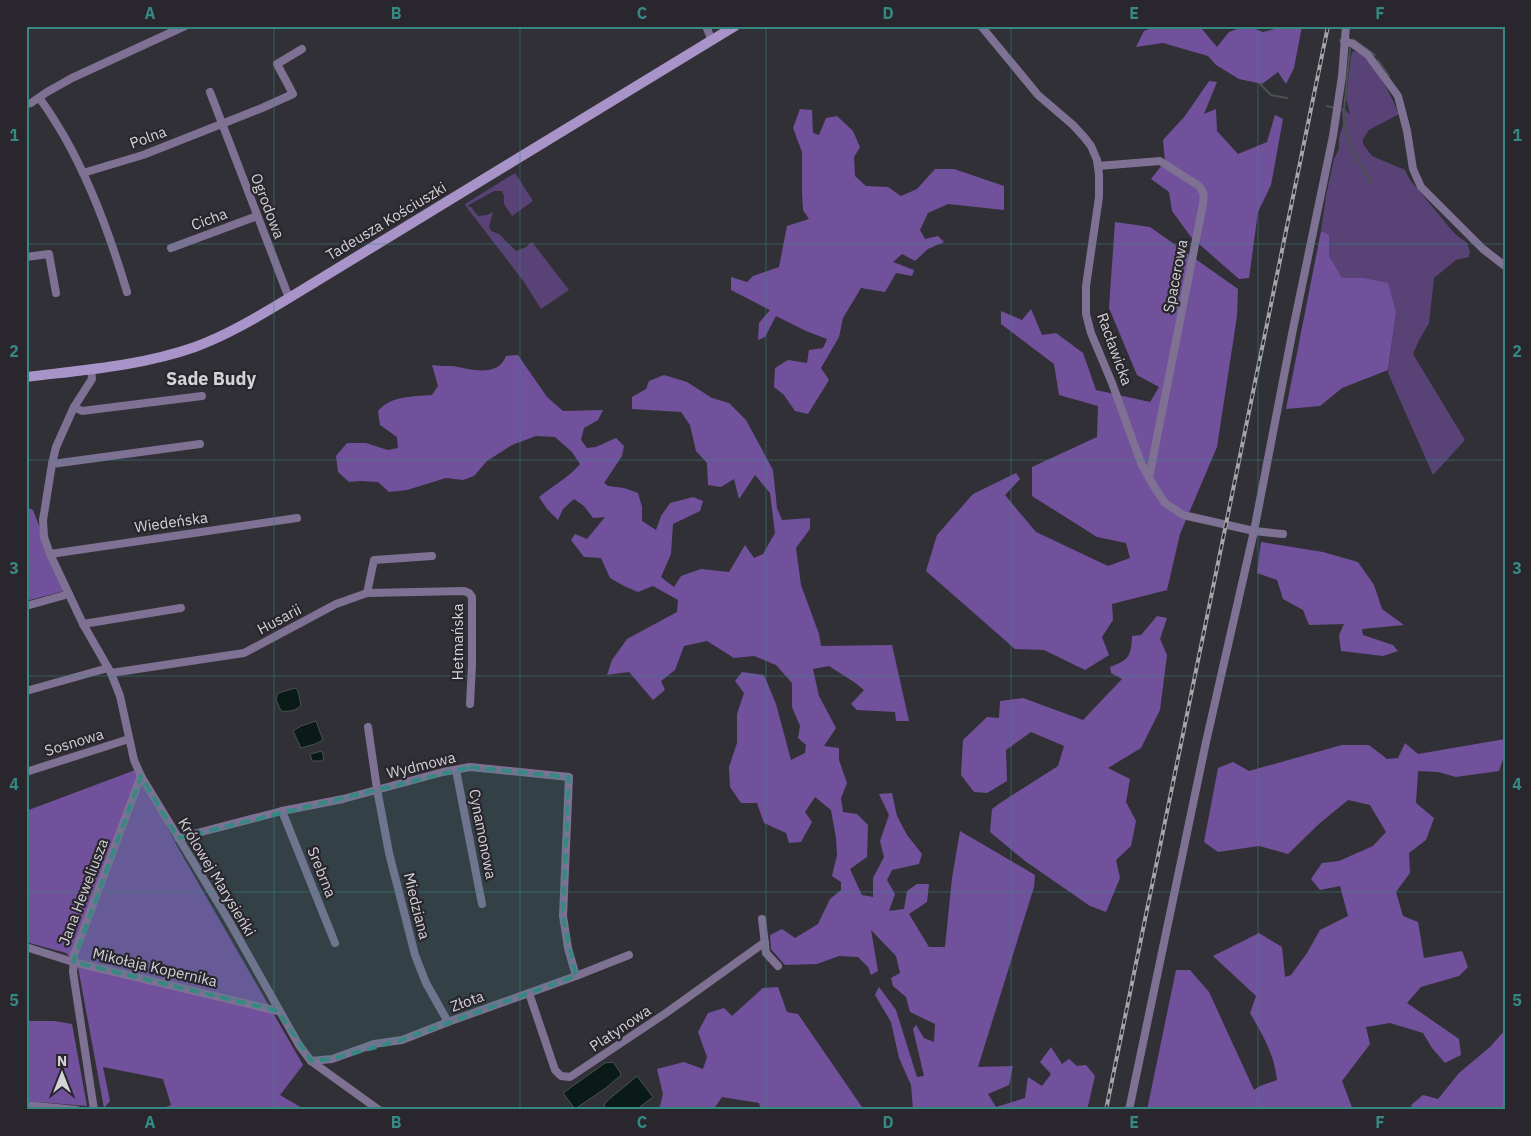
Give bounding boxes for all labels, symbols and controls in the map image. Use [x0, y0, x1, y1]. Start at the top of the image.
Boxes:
text: A [145, 3, 156, 23]
text: B [391, 3, 402, 23]
text: C [637, 3, 647, 23]
text: D [882, 3, 894, 23]
text: E [1129, 3, 1139, 23]
text: F [1375, 3, 1385, 23]
street label: Polna [127, 122, 169, 152]
text: 1 [9, 125, 19, 145]
text: 1 [1512, 125, 1522, 145]
street label: Ogrodowa [247, 170, 289, 242]
street label: Tadeusza Kościuszki [322, 178, 450, 264]
street label: Cicha [188, 204, 230, 234]
street label: Spacerowa [1159, 238, 1191, 314]
street label: Racławicka [1093, 310, 1137, 388]
text: 2 [9, 341, 19, 361]
text: 2 [1512, 341, 1522, 361]
district label: Sade Budy [166, 367, 256, 390]
street label: Wiedeńska [133, 507, 209, 537]
text: 3 [9, 558, 19, 578]
text: 3 [1512, 558, 1522, 578]
street label: Husarii [254, 599, 304, 639]
street label: Hetmańska [448, 604, 467, 680]
street label: Sosnowa [42, 724, 106, 760]
street label: Wydmowa [385, 747, 457, 783]
text: 4 [9, 774, 19, 794]
text: 4 [1512, 774, 1522, 794]
street label: Cynamonowa [465, 787, 501, 881]
street label: Królowej Marysieńki [174, 814, 260, 940]
street label: Jana Heweliusza [54, 836, 112, 948]
street label: Srebrna [303, 844, 341, 900]
street label: Miedziana [400, 871, 434, 941]
street label: Mikołaja Kopernika [91, 943, 219, 991]
street label: Złota [448, 986, 486, 1016]
text: 5 [9, 990, 19, 1010]
text: 5 [1512, 990, 1522, 1010]
street label: Platynowa [586, 1001, 654, 1055]
north arrow [38, 1048, 88, 1098]
text: N [57, 1052, 67, 1070]
text: A [145, 1112, 156, 1132]
text: B [391, 1112, 402, 1132]
text: C [637, 1112, 647, 1132]
text: D [882, 1112, 894, 1132]
text: E [1129, 1112, 1139, 1132]
text: F [1375, 1112, 1385, 1132]

